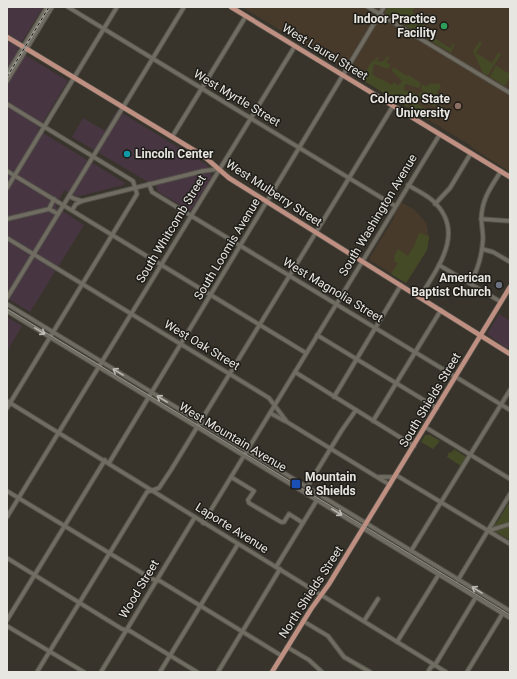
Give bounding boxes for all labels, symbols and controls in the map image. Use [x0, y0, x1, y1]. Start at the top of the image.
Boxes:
place label: Indoor Practice Facility [354, 12, 437, 40]
street label: West Laurel Street [280, 21, 370, 83]
marker: Indoor Practice Facility [439, 21, 449, 31]
street label: West Myrtle Street [191, 67, 283, 129]
place label: Colorado State University [370, 92, 451, 120]
marker: Colorado State University [453, 101, 463, 111]
place label: Lincoln Center [135, 147, 214, 161]
marker: Lincoln Center [122, 149, 132, 159]
street label: South Washington Avenue [336, 152, 420, 278]
street label: West Mulberry Street [223, 157, 325, 229]
street label: South Whitcomb Street [133, 173, 209, 285]
street label: South Loomis Avenue [191, 196, 263, 302]
street label: West Magnolia Street [280, 255, 386, 325]
place label: American Baptist Church [411, 271, 491, 299]
marker: American Baptist Church [494, 280, 504, 290]
street label: West Oak Street [162, 317, 242, 373]
one-way arrow [34, 327, 45, 335]
street label: South Shields Street [396, 350, 464, 450]
one-way arrow [112, 367, 124, 375]
one-way arrow [157, 395, 168, 403]
street label: West Mountain Avenue [177, 399, 289, 475]
place label: Mountain & Shields [305, 470, 356, 498]
marker: Mountain & Shields [290, 478, 302, 490]
street label: Laporte Avenue [193, 500, 271, 556]
one-way arrow [331, 508, 342, 516]
street label: North Shields Street [276, 543, 346, 641]
street label: Wood Street [116, 557, 162, 621]
one-way arrow [471, 586, 483, 594]

